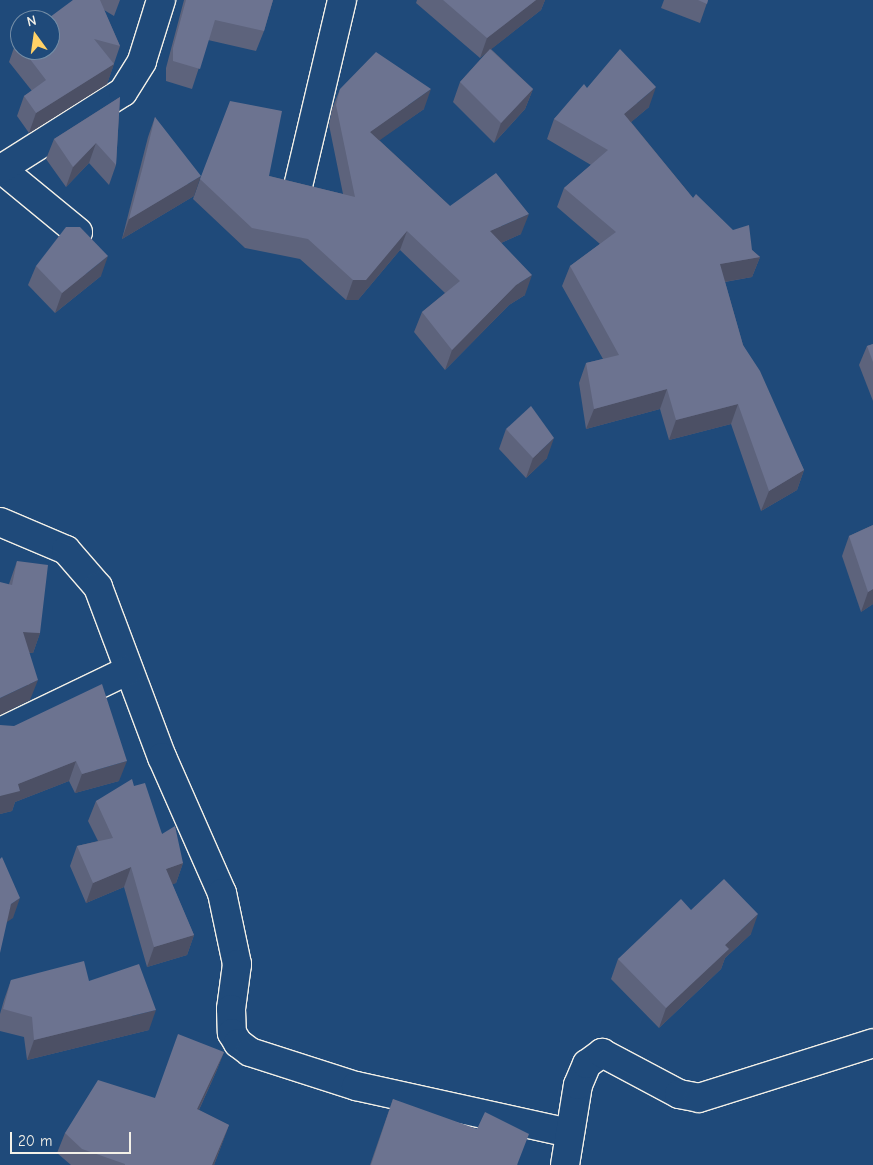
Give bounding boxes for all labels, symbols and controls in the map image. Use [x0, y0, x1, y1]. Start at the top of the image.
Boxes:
north arrow [10, 10, 60, 60]
text: N [25, 12, 38, 30]
scale bar [12, 1122, 134, 1154]
text: 20 m [18, 1132, 52, 1150]

